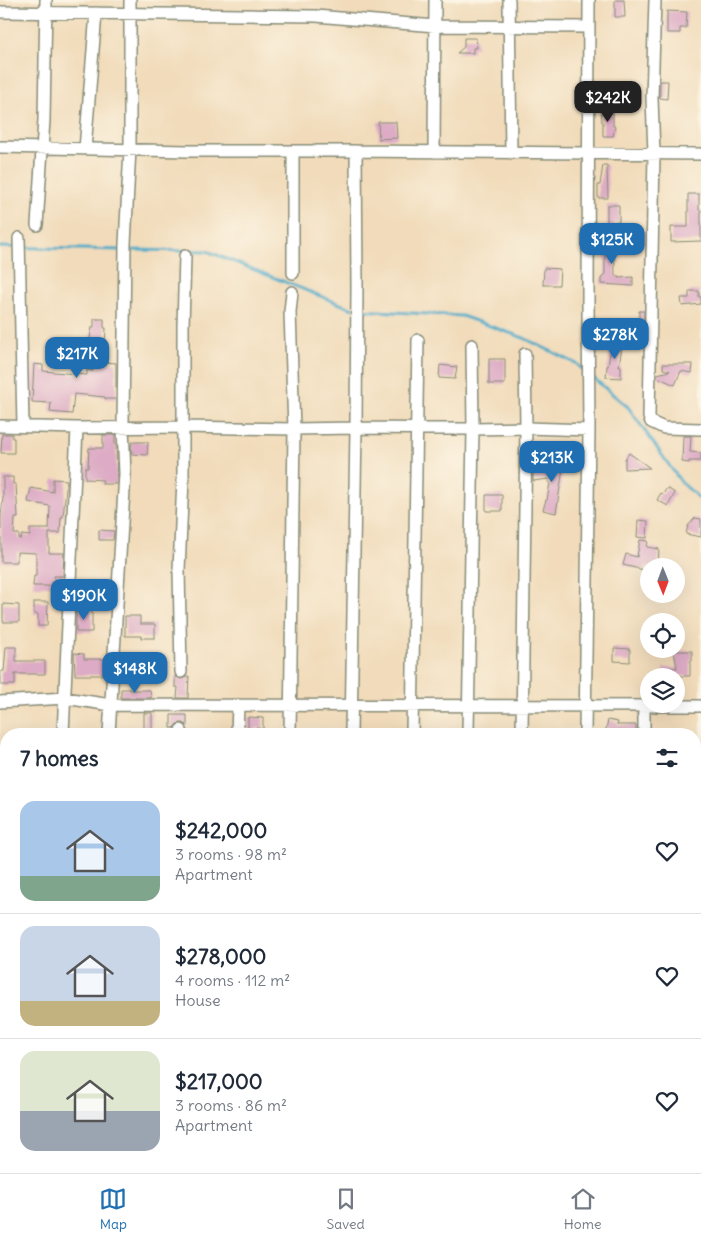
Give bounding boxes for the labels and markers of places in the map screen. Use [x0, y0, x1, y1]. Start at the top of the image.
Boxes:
pin: $242K [573, 80, 643, 123]
pin: $125K [577, 222, 647, 265]
pin: $278K [580, 318, 650, 360]
pin: $217K [42, 336, 112, 379]
pin: $213K [517, 440, 587, 483]
pin: $190K [49, 578, 119, 621]
pin: $148K [100, 652, 170, 694]

